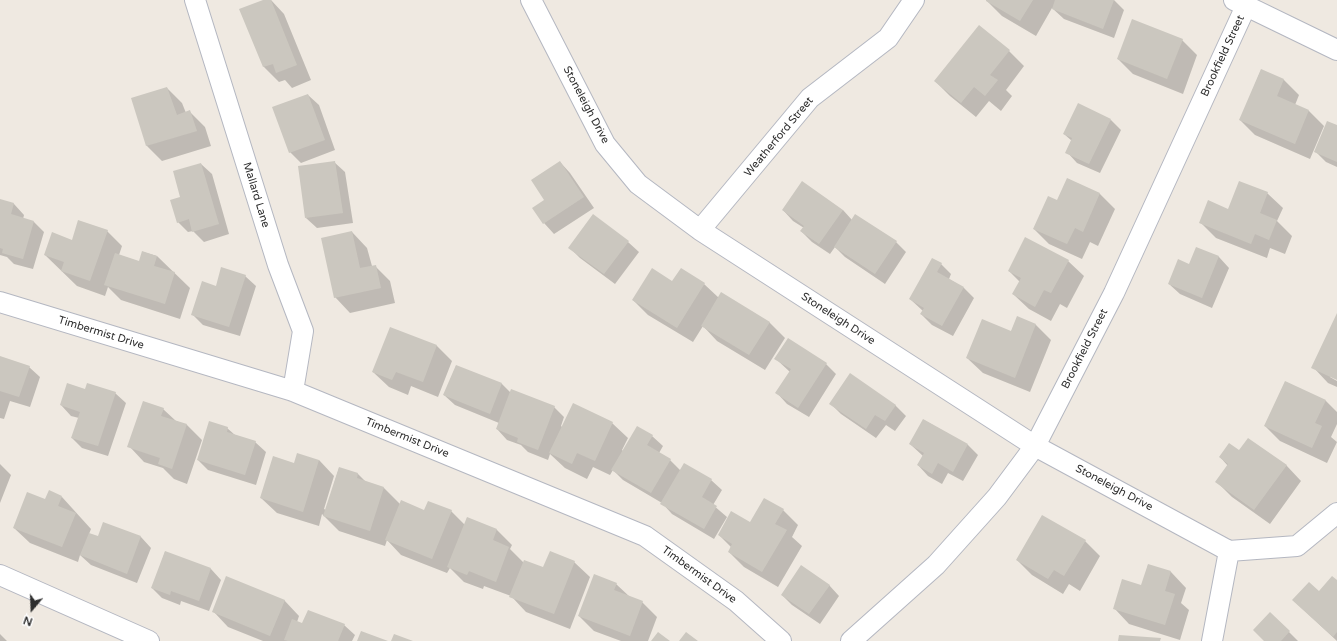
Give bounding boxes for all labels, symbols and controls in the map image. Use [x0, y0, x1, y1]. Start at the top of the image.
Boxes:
street label: Brookfield Street [1198, 13, 1248, 99]
street label: Stoneleigh Drive [560, 64, 612, 146]
street label: Weatherford Street [742, 94, 816, 180]
street label: Mallard Lane [240, 161, 272, 229]
street label: Stoneleigh Drive [799, 290, 877, 348]
street label: Brookfield Street [1059, 307, 1111, 391]
street label: Timbermist Drive [56, 314, 146, 352]
street label: Timbermist Drive [363, 415, 451, 461]
street label: Stoneleigh Drive [1073, 462, 1155, 514]
street label: Timbermist Drive [659, 543, 739, 607]
north arrow [12, 589, 52, 629]
text: N [22, 613, 34, 628]

